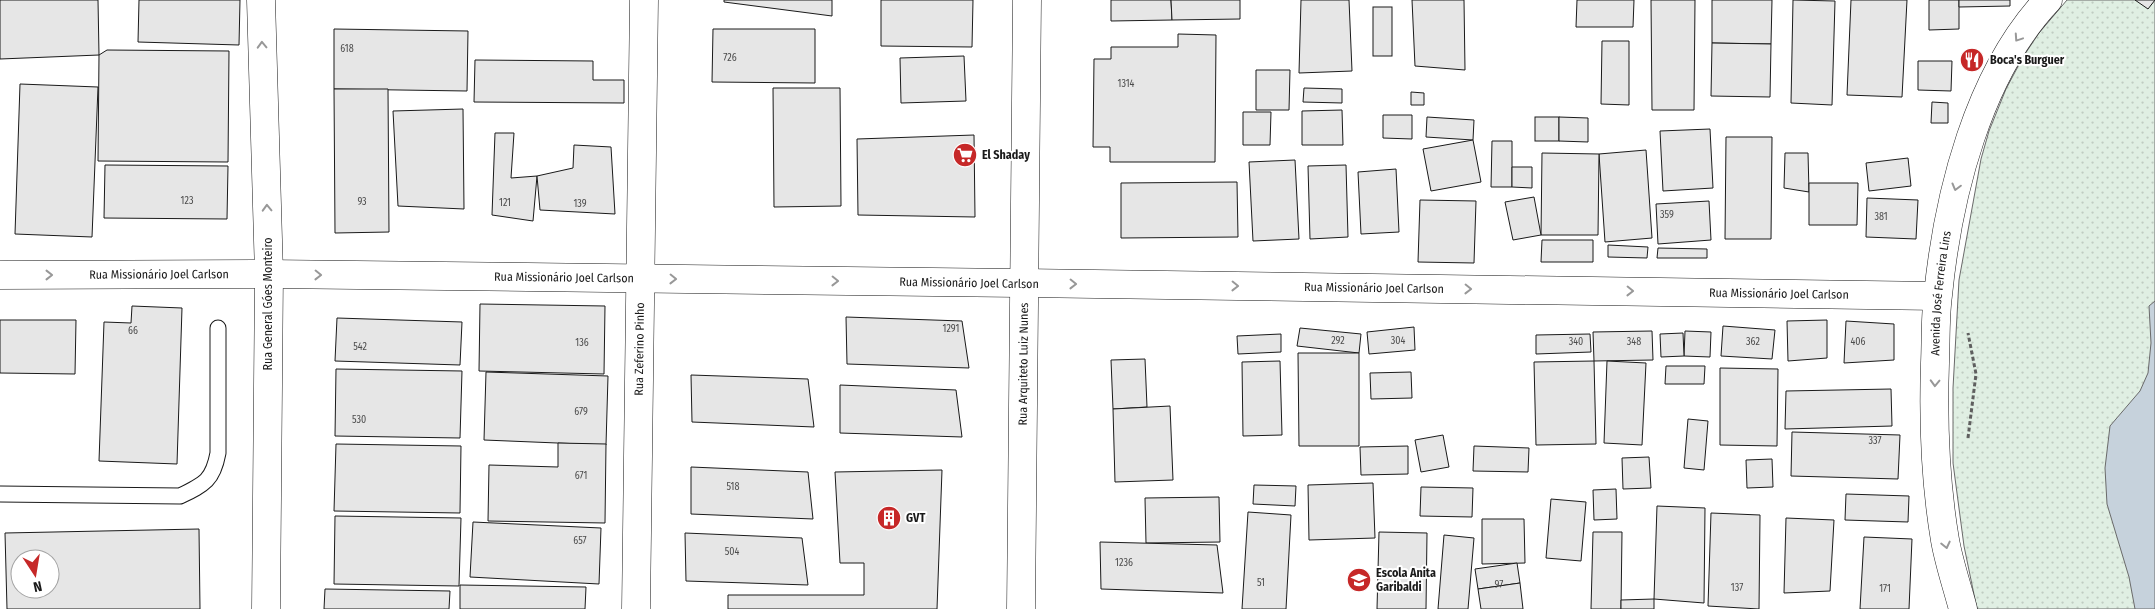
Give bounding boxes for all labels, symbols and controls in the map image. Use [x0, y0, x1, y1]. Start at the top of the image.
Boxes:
one-way arrow [2015, 32, 2024, 42]
one-way arrow [257, 41, 267, 49]
house number: 618 [340, 43, 354, 55]
restaurant icon: Boca's Burguer [1959, 47, 1985, 73]
house number: 726 [723, 52, 737, 64]
place label: Boca's Burguer [1990, 53, 2065, 67]
house number: 1314 [1118, 78, 1135, 90]
supermarket icon: El Shaday [952, 142, 978, 168]
place label: El Shaday [982, 148, 1030, 162]
one-way arrow [1951, 183, 1962, 192]
house number: 123 [181, 195, 194, 207]
house number: 93 [357, 196, 367, 208]
house number: 121 [499, 197, 511, 209]
house number: 139 [573, 198, 587, 210]
one-way arrow [262, 204, 272, 212]
house number: 359 [1660, 209, 1674, 221]
house number: 381 [1874, 211, 1888, 223]
street label: Avenida José Ferreira Lins [1928, 230, 1954, 356]
street label: Rua General Góes Monteiro [261, 237, 275, 371]
street label: Rua Missionário Joel Carlson [89, 267, 229, 282]
one-way arrow [45, 270, 53, 280]
one-way arrow [314, 270, 322, 280]
street label: Rua Missionário Joel Carlson [494, 270, 634, 285]
one-way arrow [669, 274, 677, 284]
street label: Rua Missionário Joel Carlson [899, 275, 1039, 291]
one-way arrow [832, 276, 839, 286]
one-way arrow [1069, 279, 1077, 289]
street label: Rua Missionário Joel Carlson [1304, 280, 1444, 296]
one-way arrow [1232, 281, 1239, 291]
one-way arrow [1464, 284, 1472, 294]
one-way arrow [1626, 286, 1634, 297]
street label: Rua Missionário Joel Carlson [1709, 286, 1849, 302]
street label: Rua Zeferino Pinho [632, 302, 647, 396]
street label: Rua Arquiteto Luiz Nunes [1016, 302, 1031, 426]
house number: 1291 [943, 323, 959, 335]
house number: 66 [128, 325, 138, 337]
house number: 292 [1331, 335, 1345, 347]
house number: 304 [1391, 335, 1405, 347]
house number: 340 [1569, 336, 1583, 348]
house number: 348 [1627, 336, 1641, 348]
house number: 362 [1746, 336, 1760, 348]
house number: 406 [1850, 336, 1866, 348]
house number: 136 [575, 337, 589, 349]
house number: 542 [353, 341, 367, 353]
one-way arrow [1929, 379, 1940, 387]
house number: 679 [574, 406, 588, 418]
house number: 530 [352, 414, 366, 426]
house number: 337 [1868, 435, 1882, 447]
house number: 671 [575, 470, 587, 482]
house number: 518 [727, 481, 740, 493]
building icon: GVT [876, 505, 902, 531]
place label: GVT [906, 511, 925, 525]
house number: 657 [573, 535, 587, 547]
one-way arrow [1940, 540, 1951, 549]
house number: 504 [725, 546, 739, 558]
north arrow [10, 549, 60, 599]
house number: 1236 [1115, 557, 1133, 569]
place label: Escola Anita Garibaldi [1376, 566, 1436, 594]
school or university icon: Escola Anita Garibaldi [1346, 567, 1372, 593]
text: N [32, 577, 43, 595]
house number: 51 [1257, 577, 1265, 589]
house number: 97 [1495, 579, 1503, 591]
house number: 137 [1731, 582, 1743, 594]
house number: 171 [1879, 583, 1891, 595]

